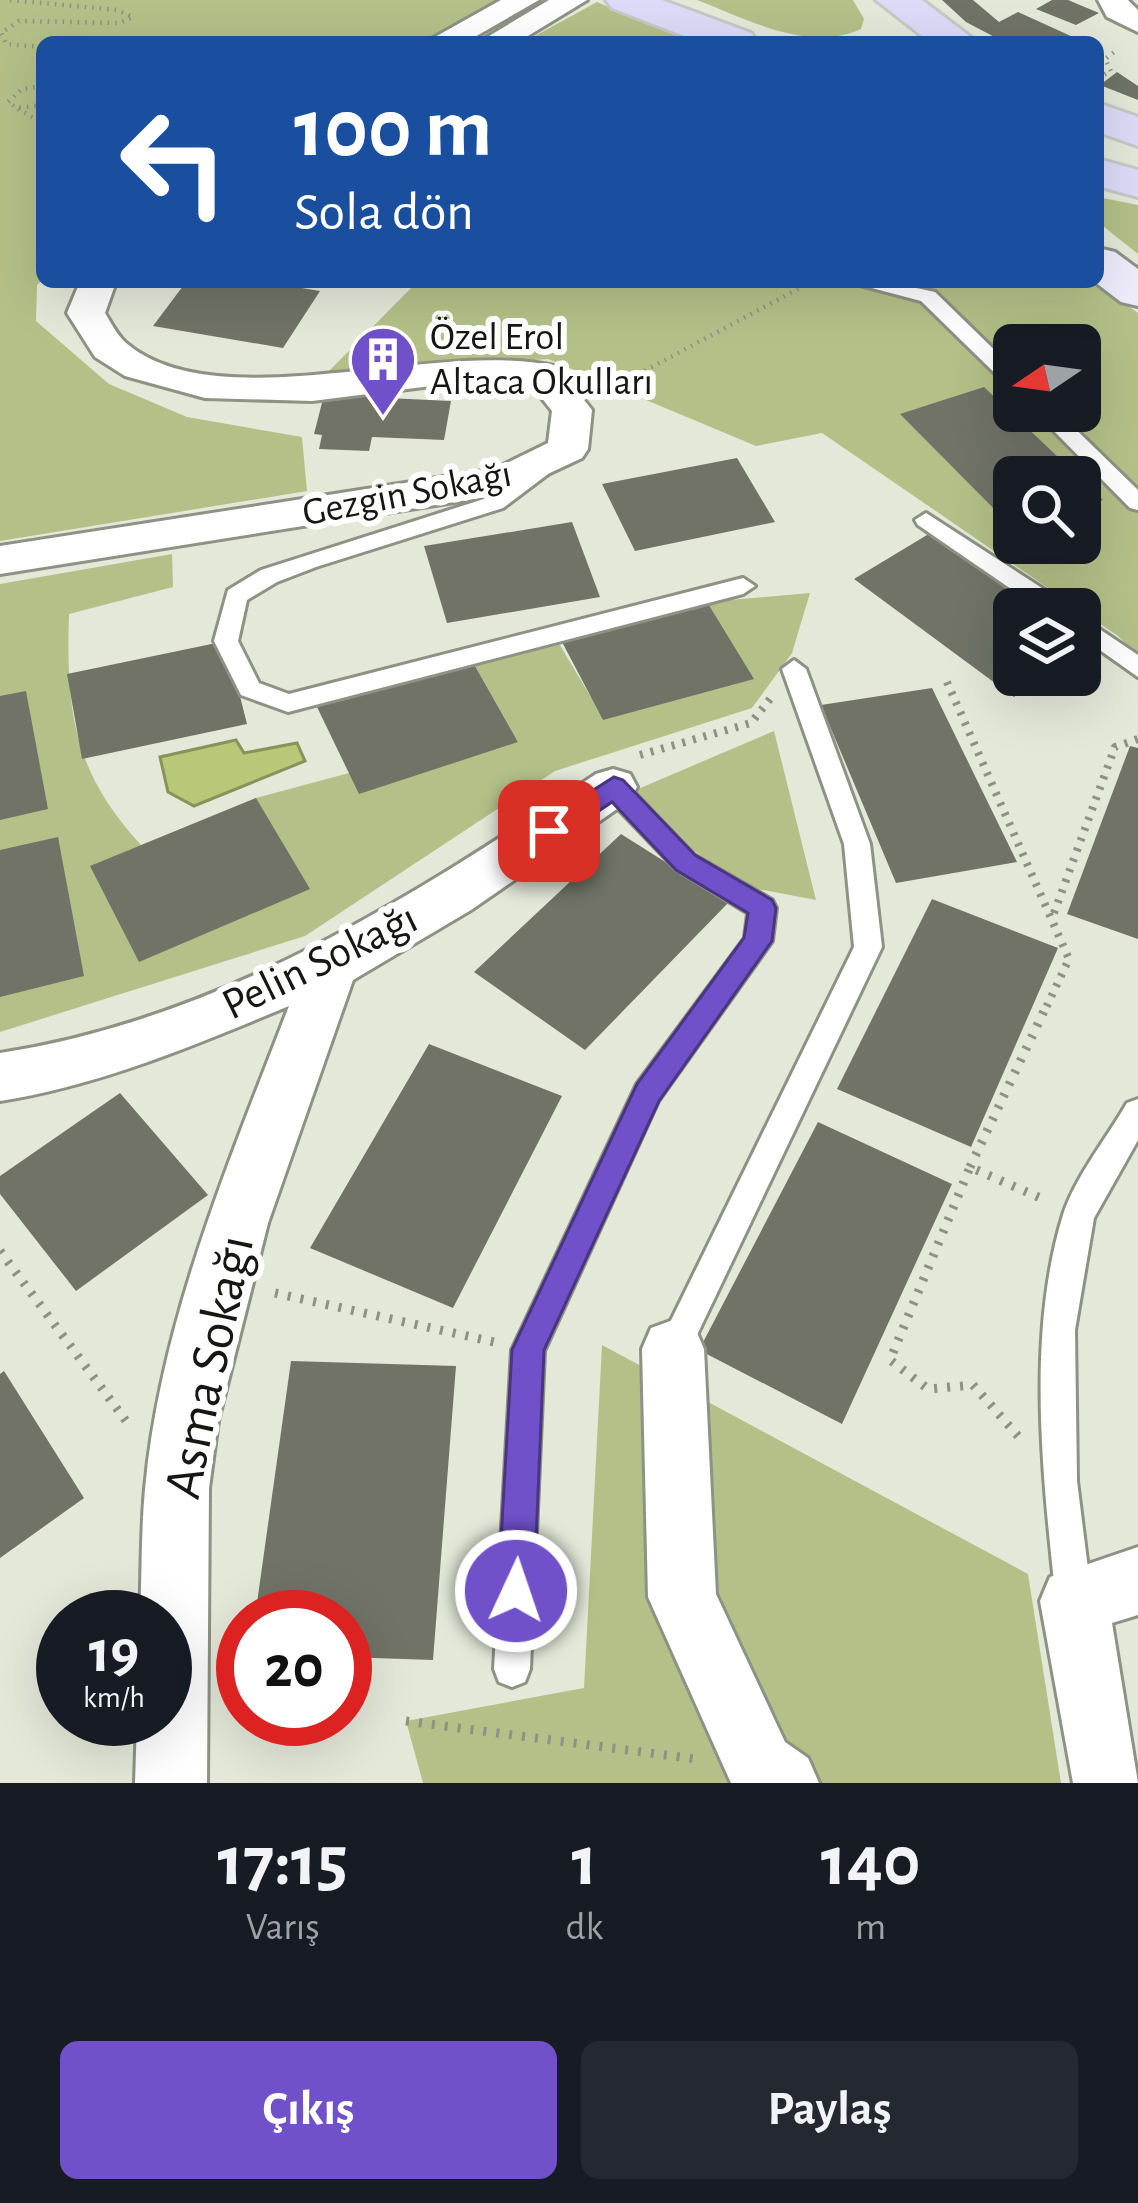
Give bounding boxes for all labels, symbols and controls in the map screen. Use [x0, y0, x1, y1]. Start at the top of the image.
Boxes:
icon: left [96, 84, 252, 240]
text: 100 m [294, 88, 492, 172]
text: Sola dön [294, 186, 474, 240]
place label: Özel Erol Altaca Okulları [430, 316, 653, 402]
building icon: Özel Erol Altaca Okulları [348, 324, 418, 418]
north arrow [993, 324, 1101, 432]
map controls [993, 324, 1101, 696]
street label: Gezgin Sokağı [299, 455, 515, 533]
button: search [993, 456, 1101, 564]
button: layers [993, 588, 1101, 696]
pin [498, 780, 600, 882]
icon: arrive [516, 798, 582, 864]
street label: Pelin Sokağı [216, 896, 424, 1028]
street label: Asma Sokağı [156, 1231, 264, 1503]
position arrow [453, 1528, 579, 1654]
speed limit sign: 20 [216, 1590, 372, 1746]
text: 19 [89, 1623, 139, 1683]
text: km/h [83, 1683, 145, 1713]
text: 17:15 [217, 1826, 348, 1898]
text: 1 [571, 1826, 597, 1898]
text: 140 [821, 1826, 921, 1898]
text: Varış [246, 1908, 320, 1947]
text: dk [565, 1908, 603, 1947]
text: m [855, 1908, 886, 1947]
button: Çıkış [60, 2041, 557, 2179]
button: Paylaş [581, 2041, 1078, 2179]

